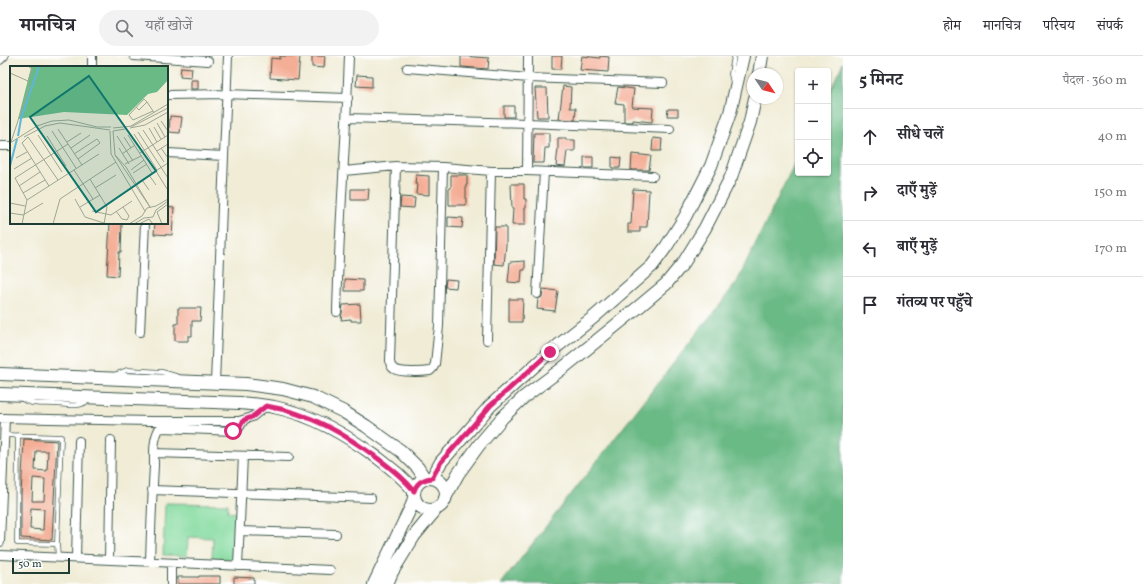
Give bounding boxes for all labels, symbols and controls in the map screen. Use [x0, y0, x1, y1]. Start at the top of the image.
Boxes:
search box [99, 10, 379, 46]
text: मानचित्र [20, 13, 75, 39]
text: यहाँ खोजें [145, 16, 192, 37]
icon: search [113, 17, 135, 39]
text: होम [943, 17, 961, 36]
text: मानचित्र [983, 17, 1021, 36]
text: परिचय [1043, 17, 1075, 36]
text: संपर्क [1097, 17, 1123, 36]
inset map [10, 66, 168, 224]
north arrow [747, 68, 783, 104]
map controls [795, 68, 831, 176]
button: + [795, 68, 831, 104]
text: 5 मिनट [859, 69, 903, 92]
text: पैदल · 360 m [1063, 72, 1127, 90]
button: − [795, 104, 831, 140]
text: सीधे चलें [897, 125, 944, 146]
icon: ahead [859, 126, 881, 148]
text: 40 m [1098, 128, 1127, 146]
button: locate [795, 140, 831, 176]
text: दाएँ मुड़ें [897, 181, 937, 202]
icon: right [859, 182, 881, 204]
text: 150 m [1094, 184, 1127, 202]
text: बाएँ मुड़ें [897, 237, 937, 258]
icon: left [859, 238, 881, 260]
text: 170 m [1094, 240, 1127, 258]
text: गंतव्य पर पहुँचे [897, 293, 972, 314]
icon: arrive [859, 294, 881, 316]
route end [541, 343, 559, 361]
route start [224, 422, 242, 440]
scale bar [12, 556, 70, 575]
text: 50 m [18, 557, 42, 572]

